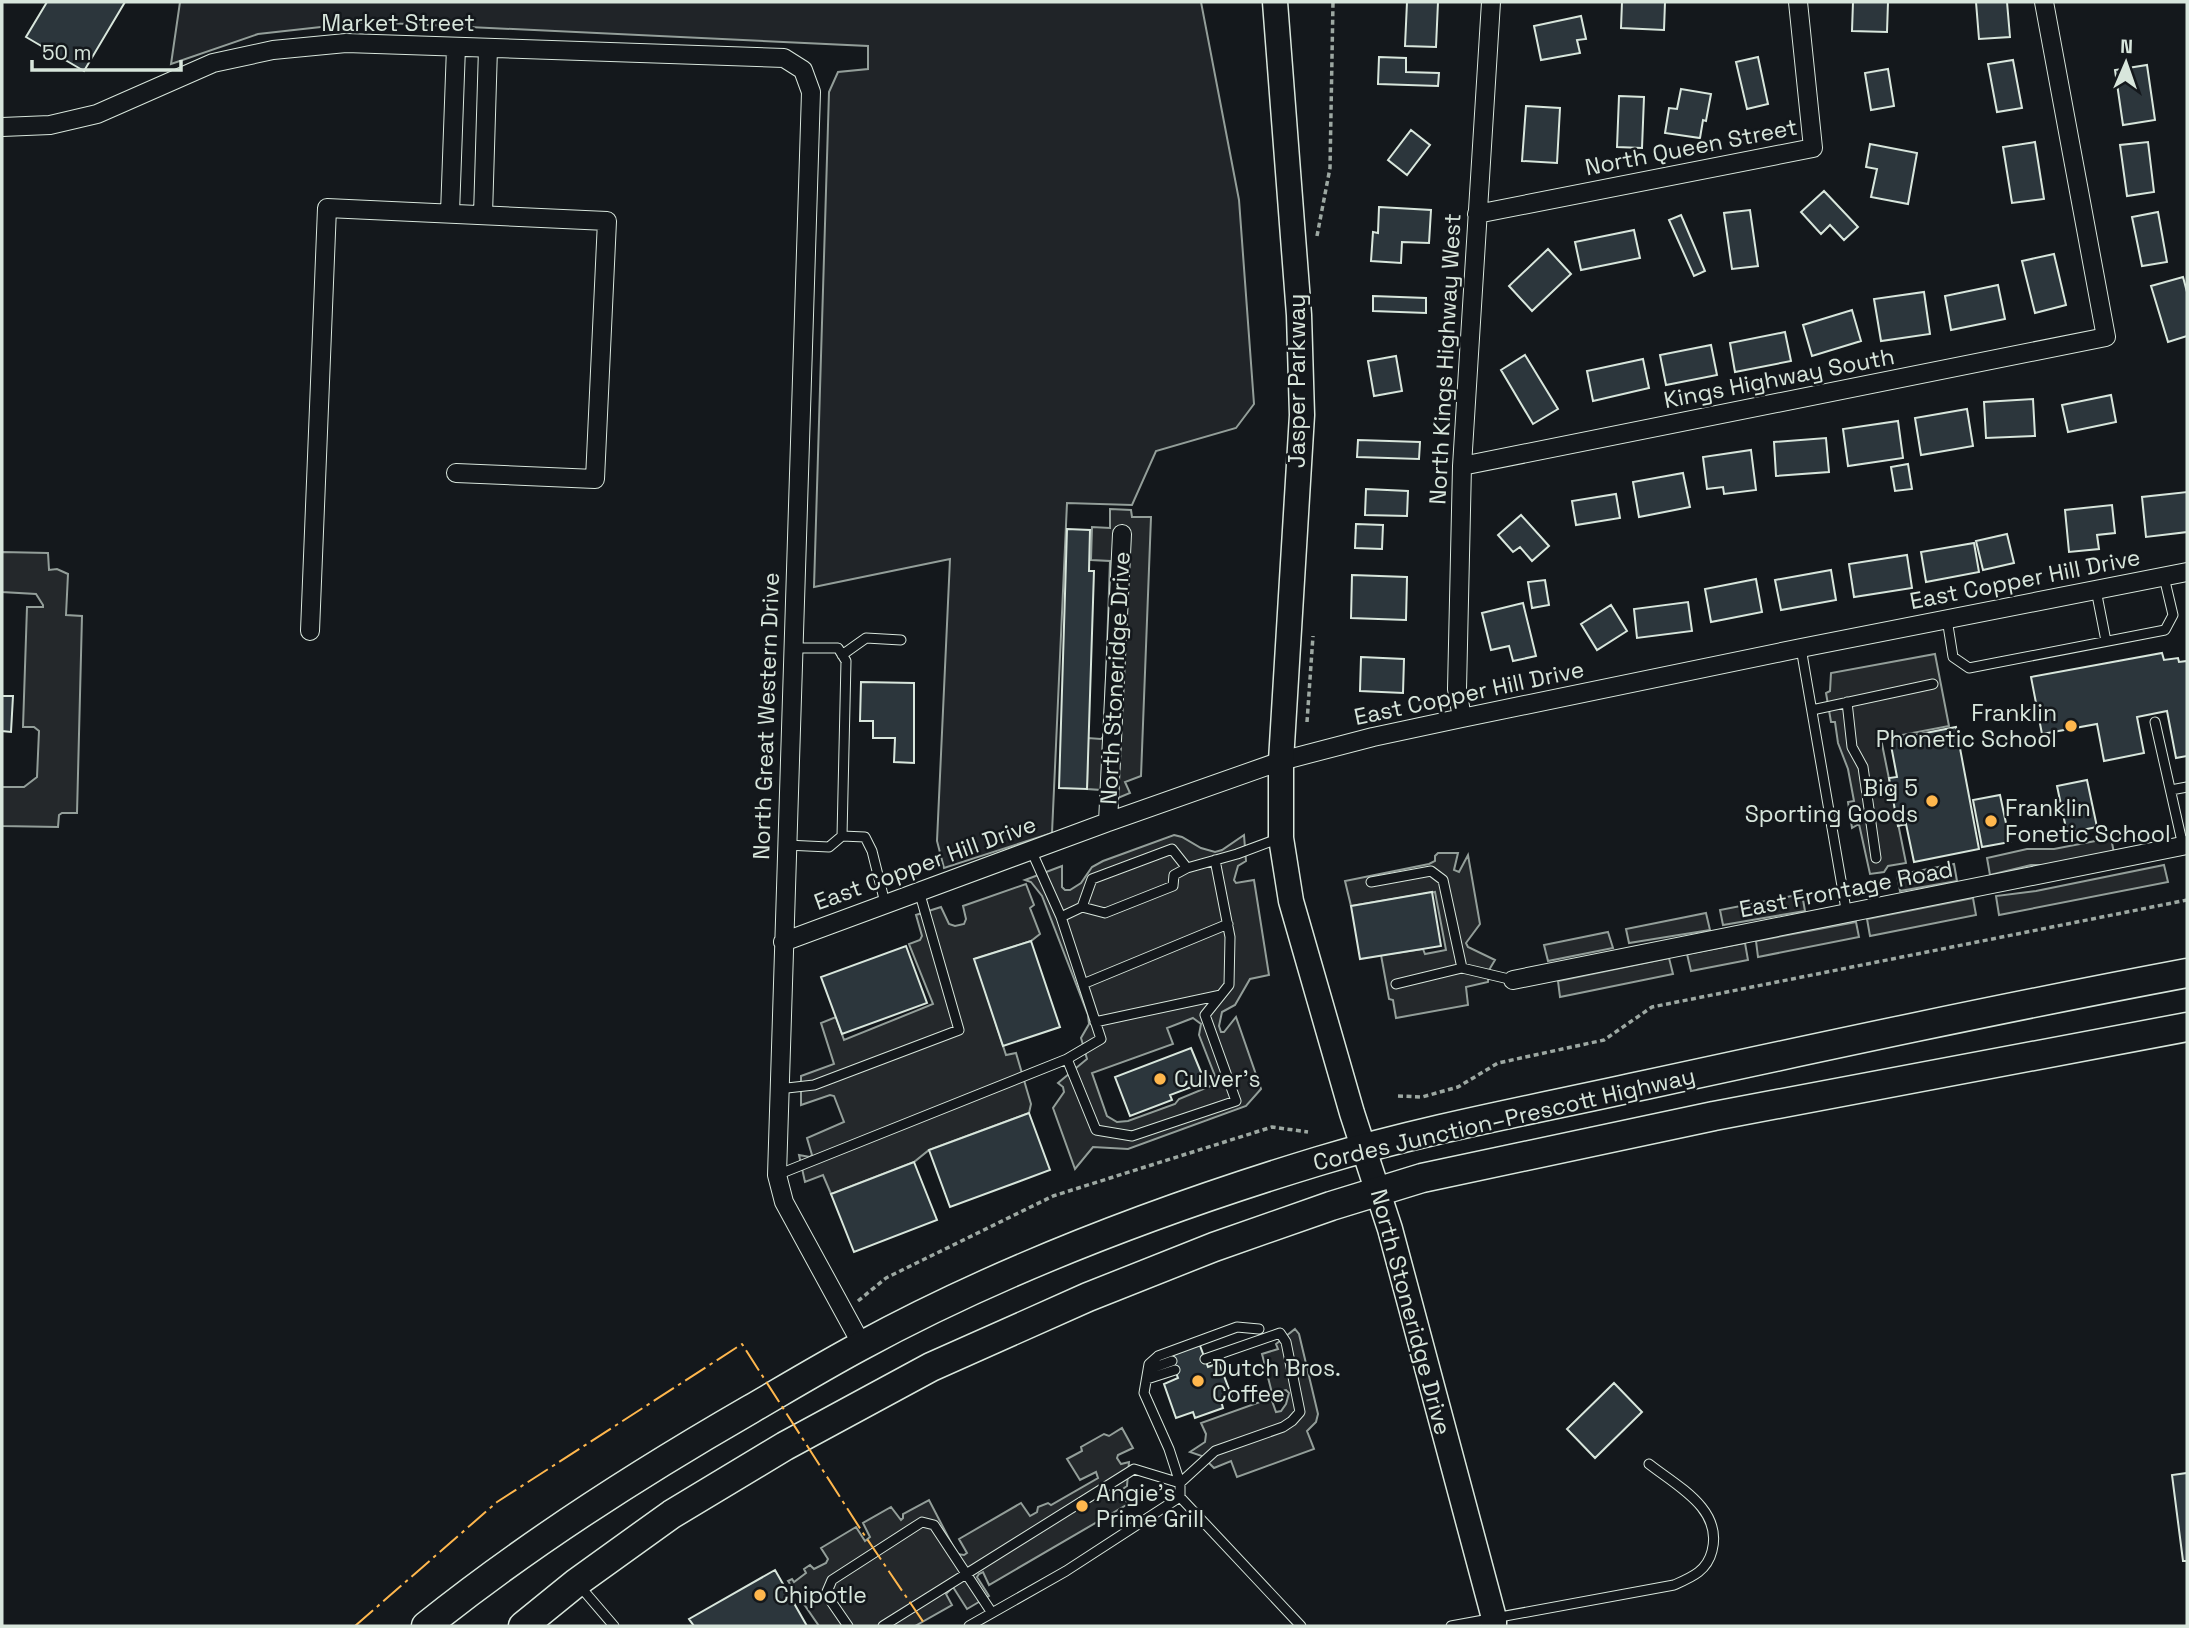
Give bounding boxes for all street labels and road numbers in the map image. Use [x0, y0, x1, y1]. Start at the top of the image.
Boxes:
street label: Market Street [321, 8, 475, 38]
street label: North Queen Street [1582, 112, 1800, 182]
street label: North Kings Highway West [1422, 213, 1468, 505]
street label: Jasper Parkway [1282, 294, 1312, 468]
street label: Kings Highway South [1661, 341, 1897, 415]
street label: East Copper Hill Drive [1907, 542, 2143, 616]
street label: North Stoneridge Drive [1093, 551, 1137, 805]
street label: North Great Western Drive [746, 572, 786, 860]
street label: East Copper Hill Drive [1351, 654, 1587, 732]
street label: East Copper Hill Drive [810, 809, 1040, 917]
street label: East Frontage Road [1736, 854, 1956, 924]
street label: Cordes Junction–Prescott Highway [1310, 1060, 1698, 1178]
street label: North Stoneridge Drive [1364, 1186, 1458, 1438]

